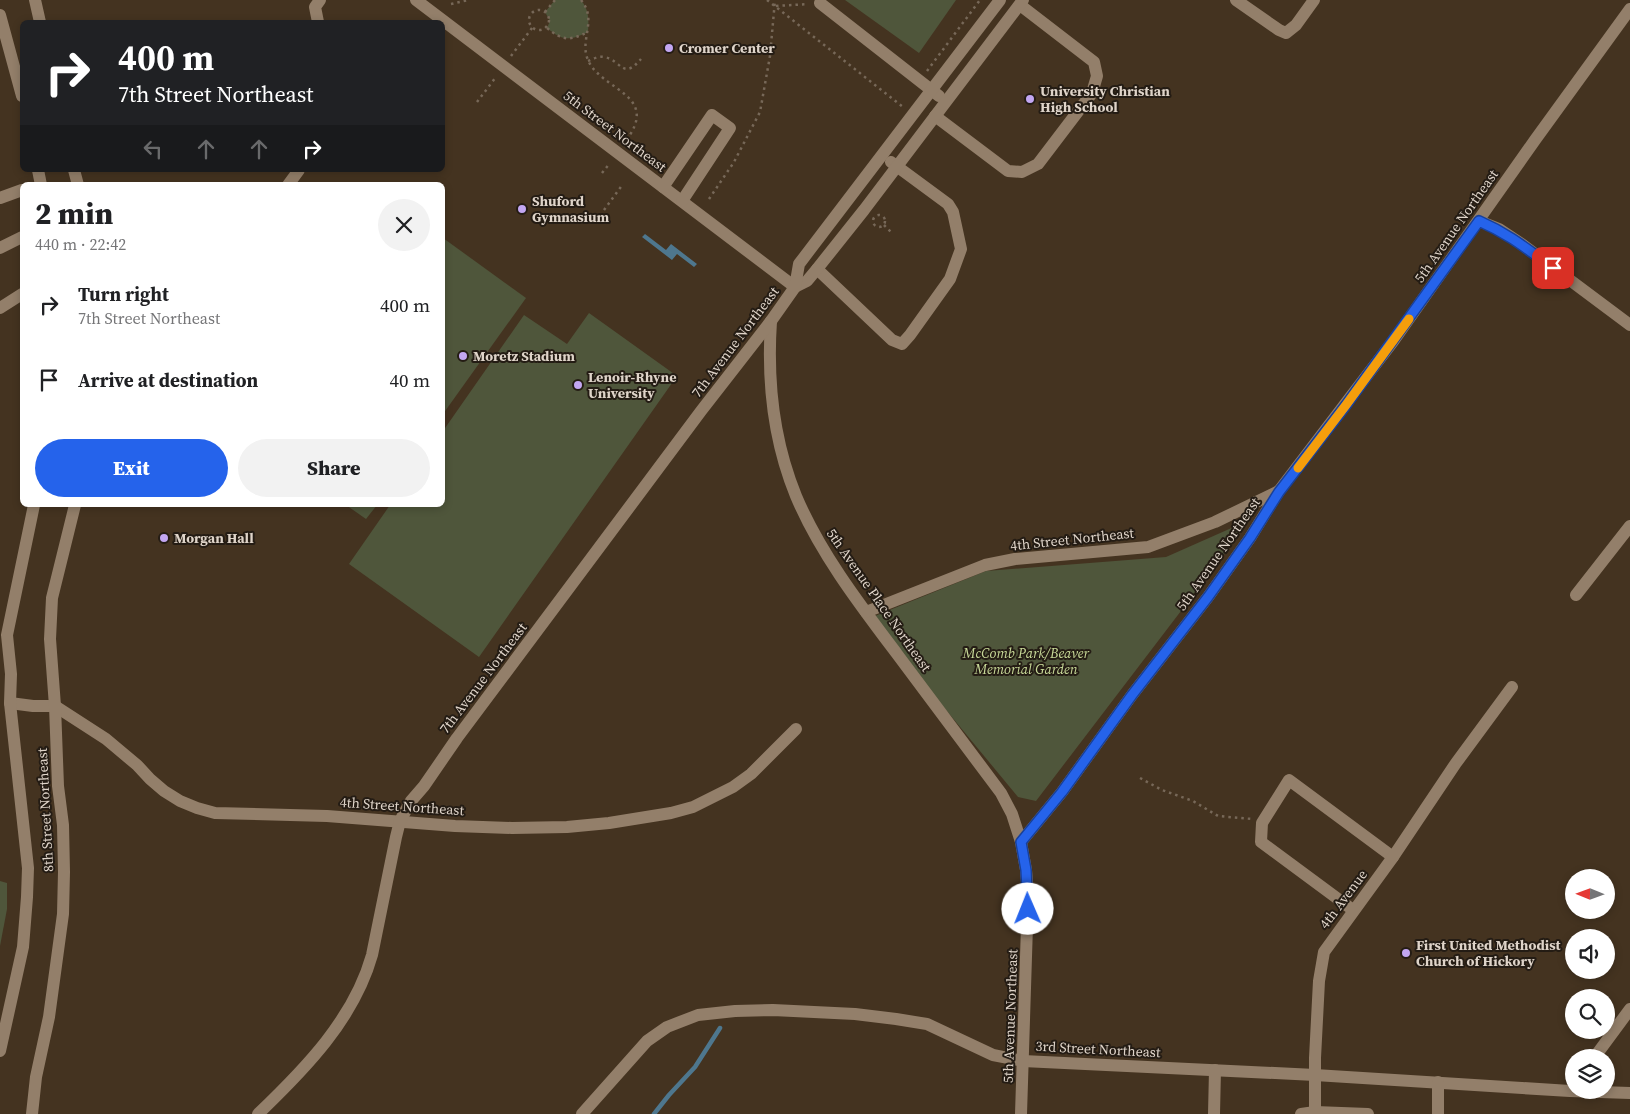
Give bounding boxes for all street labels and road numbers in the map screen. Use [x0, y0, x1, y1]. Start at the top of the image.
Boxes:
street label: 5th Street Northeast [559, 86, 671, 177]
street label: 5th Avenue Northeast [1409, 165, 1503, 287]
street label: 7th Avenue Northeast [687, 282, 784, 402]
street label: 5th Avenue Northeast [1171, 493, 1265, 615]
street label: 4th Street Northeast [1009, 523, 1135, 555]
street label: 5th Avenue Place Northeast [822, 524, 936, 676]
street label: 7th Avenue Northeast [435, 618, 532, 738]
street label: 8th Street Northeast [32, 747, 58, 873]
street label: 4th Street Northeast [339, 792, 465, 820]
street label: 4th Avenue [1314, 865, 1372, 933]
street label: 5th Avenue Northeast [998, 948, 1022, 1083]
street label: 3rd Street Northeast [1035, 1036, 1161, 1062]

